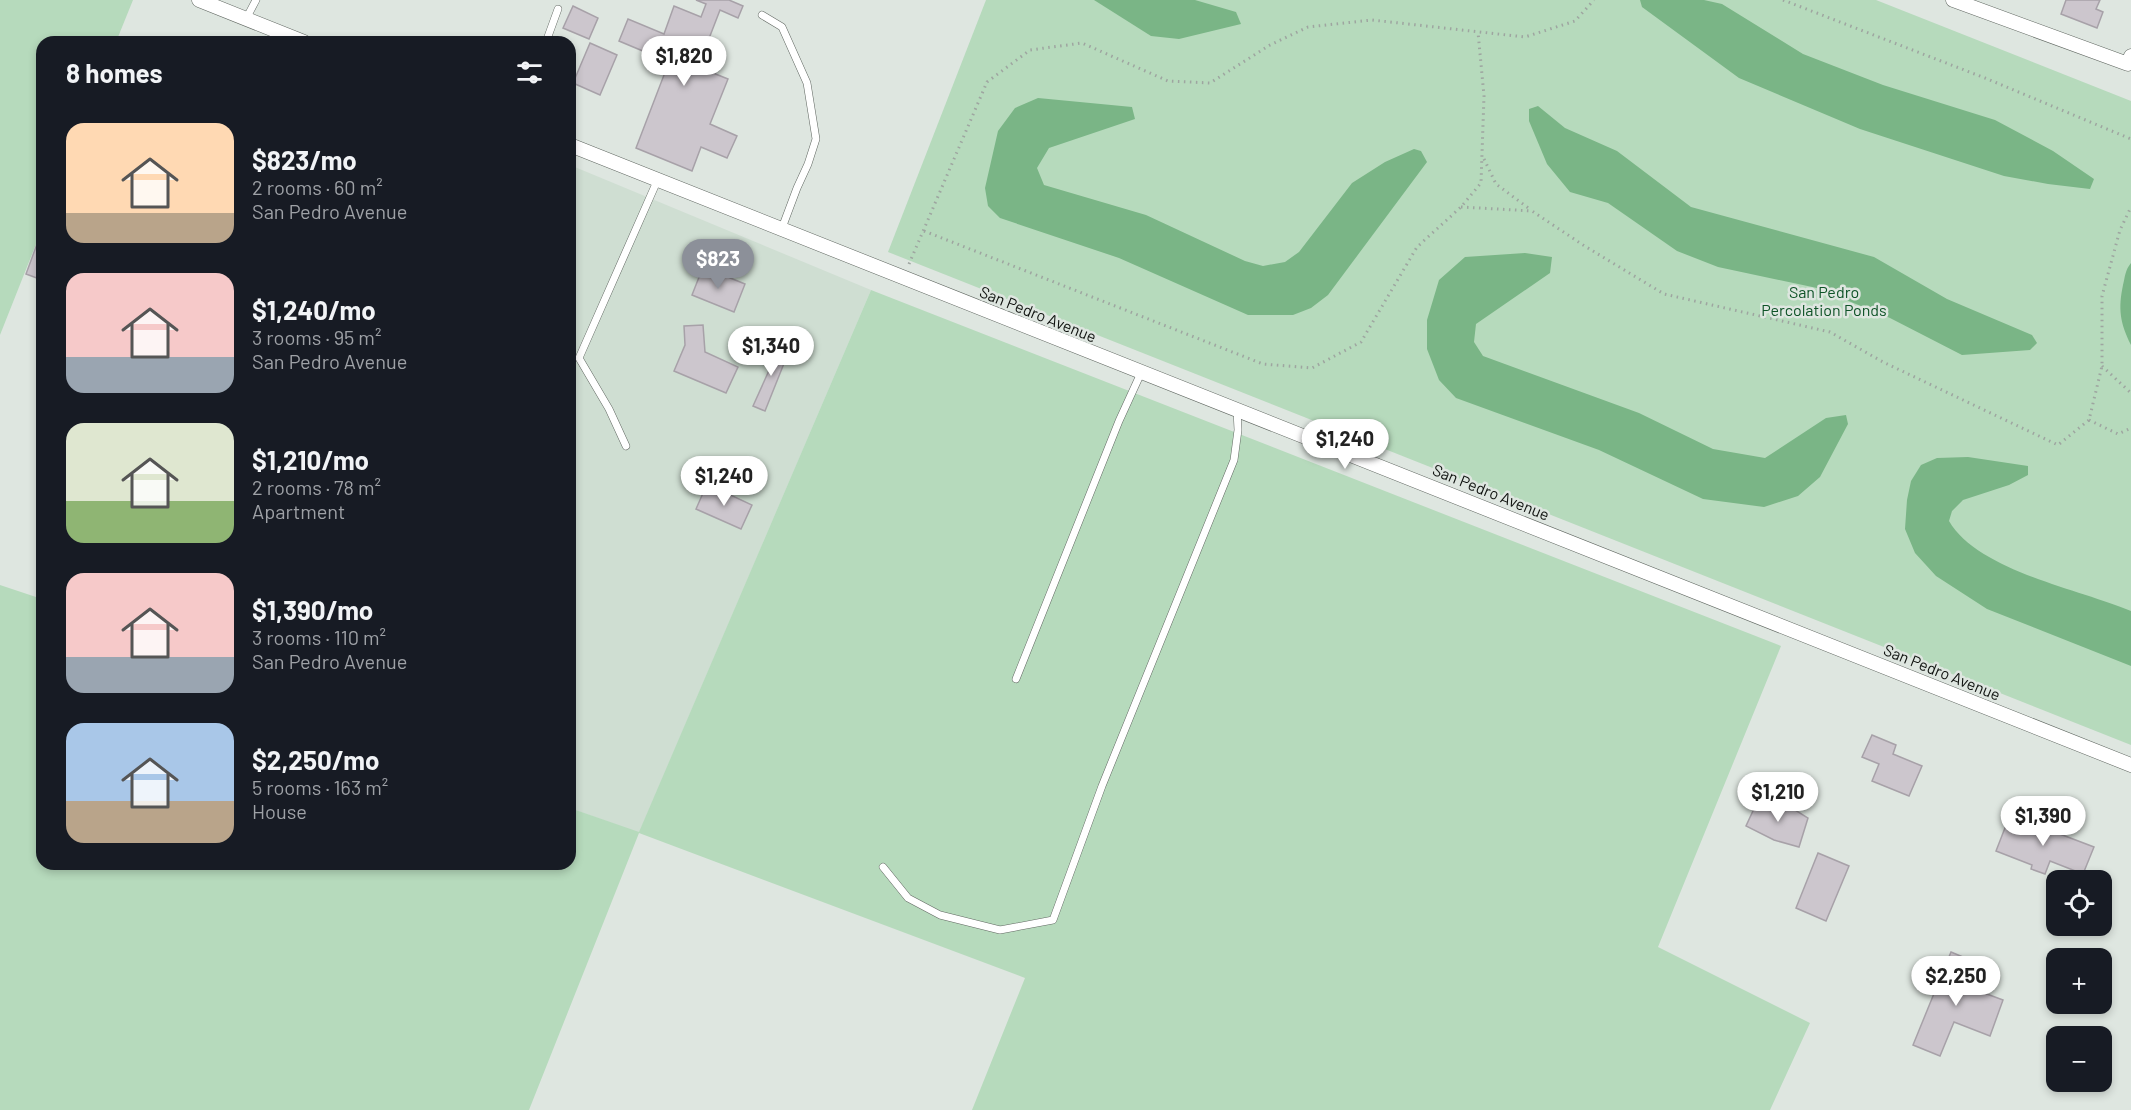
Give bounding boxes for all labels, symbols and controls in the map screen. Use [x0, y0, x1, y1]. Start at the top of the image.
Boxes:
pin: $1,820 [635, 36, 733, 87]
text: $1,820 [655, 43, 713, 67]
icon: filters [513, 56, 546, 89]
text: 8 homes [66, 57, 163, 88]
text: $823/mo [252, 144, 357, 175]
icon: home [114, 147, 186, 219]
text: 2 rooms · 60 m² [252, 175, 383, 199]
text: San Pedro Avenue [252, 199, 407, 223]
pin: $823 [682, 239, 754, 290]
text: $823 [696, 246, 740, 270]
street label: San Pedro Avenue [977, 281, 1099, 346]
park label: San Pedro Percolation Ponds [1761, 282, 1887, 319]
text: $1,240/mo [252, 294, 376, 325]
icon: home [114, 297, 186, 369]
text: 3 rooms · 95 m² [252, 325, 381, 349]
pin: $1,340 [722, 326, 820, 377]
text: $1,340 [742, 333, 800, 357]
text: San Pedro Avenue [252, 349, 407, 373]
pin: $1,240 [1296, 419, 1394, 470]
text: $1,240 [1316, 426, 1374, 450]
text: $1,210/mo [252, 444, 369, 475]
icon: home [114, 447, 186, 519]
pin: $1,240 [675, 456, 773, 507]
street label: San Pedro Avenue [1430, 459, 1552, 524]
text: $1,240 [695, 463, 753, 487]
text: 2 rooms · 78 m² [252, 475, 381, 499]
text: Apartment [252, 499, 345, 523]
text: $1,390/mo [252, 594, 373, 625]
icon: home [114, 597, 186, 669]
text: 3 rooms · 110 m² [252, 625, 386, 649]
street label: San Pedro Avenue [1881, 639, 2003, 704]
text: San Pedro Avenue [252, 649, 407, 673]
text: $2,250/mo [252, 744, 379, 775]
icon: home [114, 747, 186, 819]
pin: $1,210 [1729, 772, 1827, 823]
text: 5 rooms · 163 m² [252, 775, 388, 799]
text: $1,210 [1751, 779, 1805, 803]
pin: $1,390 [1994, 796, 2092, 847]
text: House [252, 799, 307, 823]
text: $1,390 [2015, 803, 2071, 827]
map controls [2046, 870, 2112, 1092]
button: locate [2046, 870, 2112, 936]
button: + [2046, 948, 2112, 1014]
pin: $2,250 [1907, 956, 2005, 1007]
text: $2,250 [1925, 963, 1987, 987]
button: − [2046, 1026, 2112, 1092]

